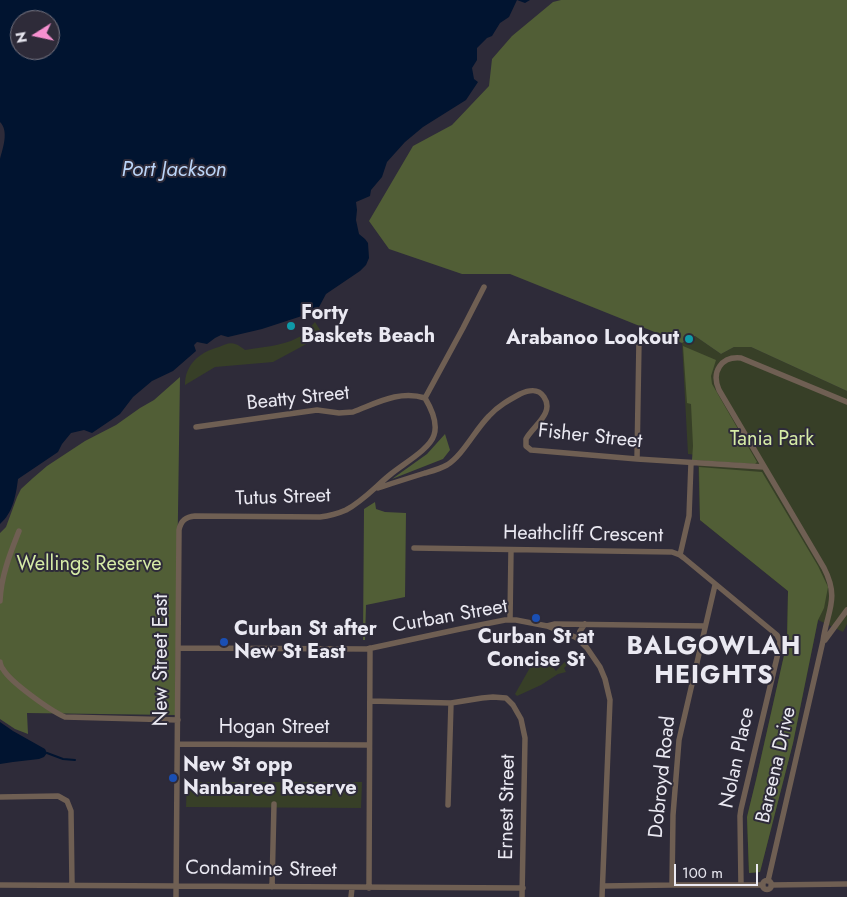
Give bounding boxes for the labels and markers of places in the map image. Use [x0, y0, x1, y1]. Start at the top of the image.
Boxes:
place label: Forty Baskets Beach [301, 302, 435, 349]
marker: Forty Baskets Beach [285, 320, 297, 332]
place label: Arabanoo Lookout [506, 327, 679, 351]
marker: Arabanoo Lookout [683, 333, 695, 345]
marker: Curban St at Concise St [530, 612, 542, 624]
place label: Curban St after New St East [234, 618, 377, 665]
place label: Curban St at Concise St [478, 626, 594, 673]
marker: Curban St after New St East [218, 636, 230, 648]
place label: New St opp Nanbaree Reserve [183, 754, 357, 801]
marker: New St opp Nanbaree Reserve [167, 772, 179, 784]

